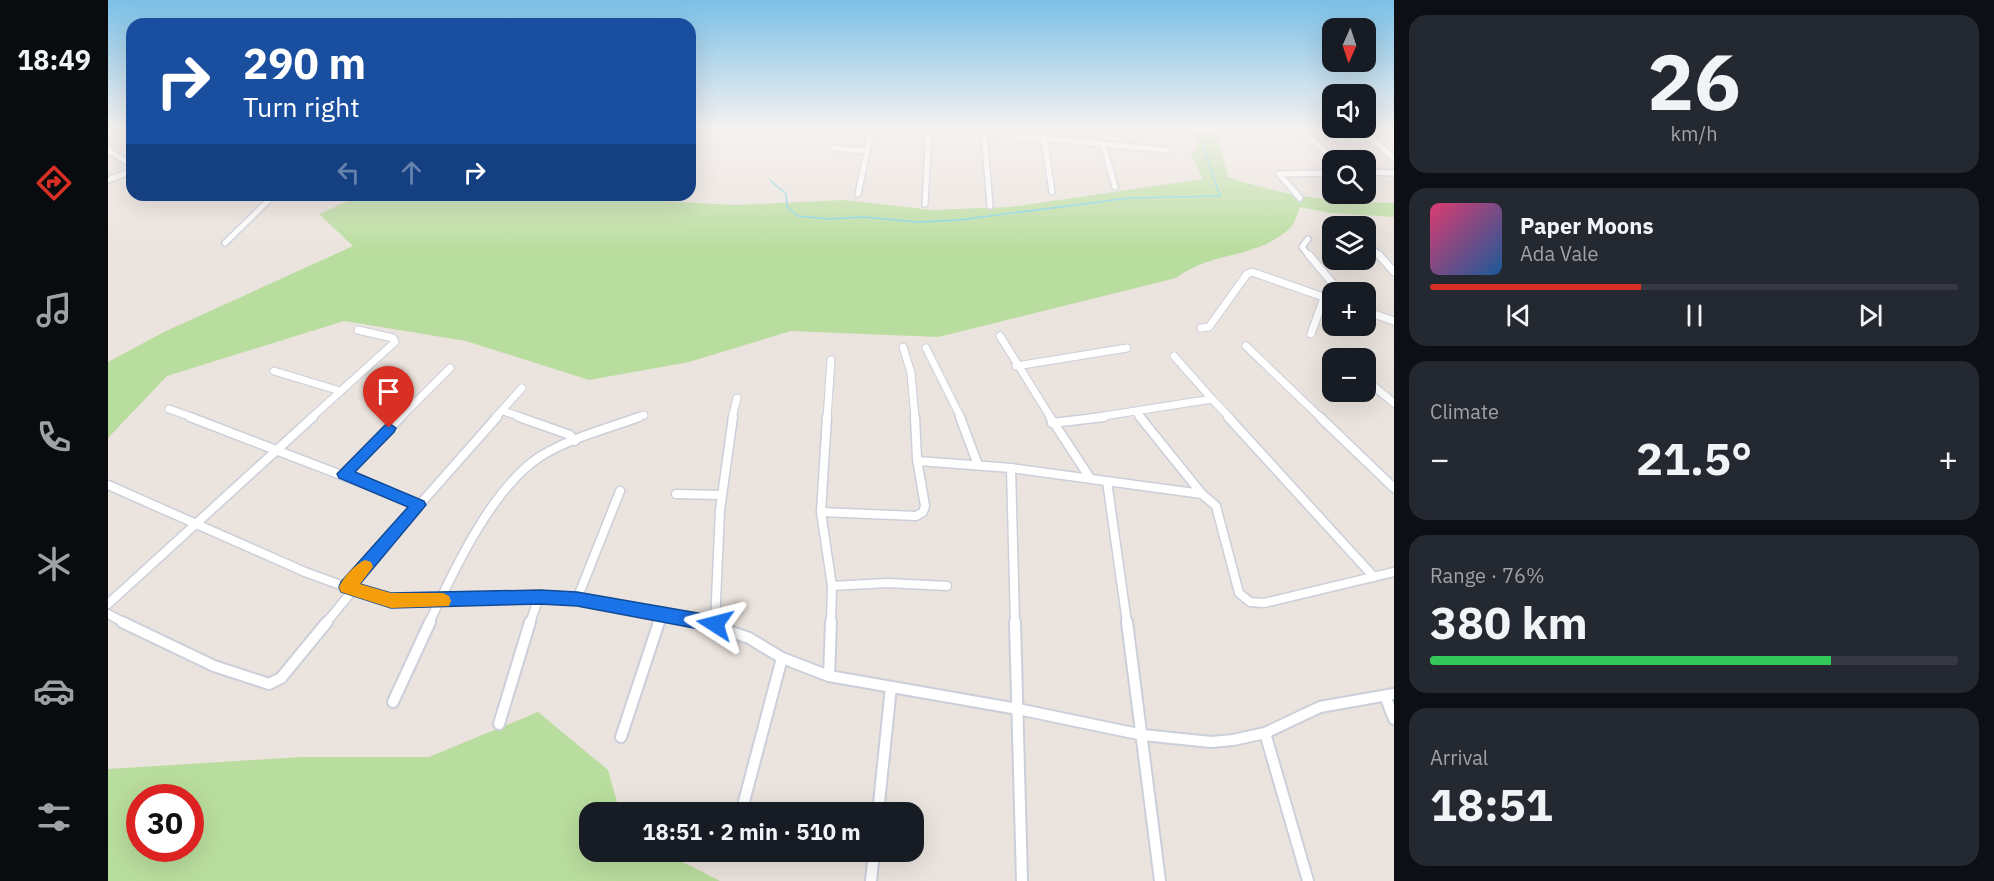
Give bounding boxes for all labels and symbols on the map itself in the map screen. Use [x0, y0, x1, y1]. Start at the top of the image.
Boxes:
north arrow [1322, 18, 1376, 72]
pin [363, 366, 414, 428]
position arrow [683, 592, 747, 656]
speed limit sign: 30 [126, 784, 204, 862]

